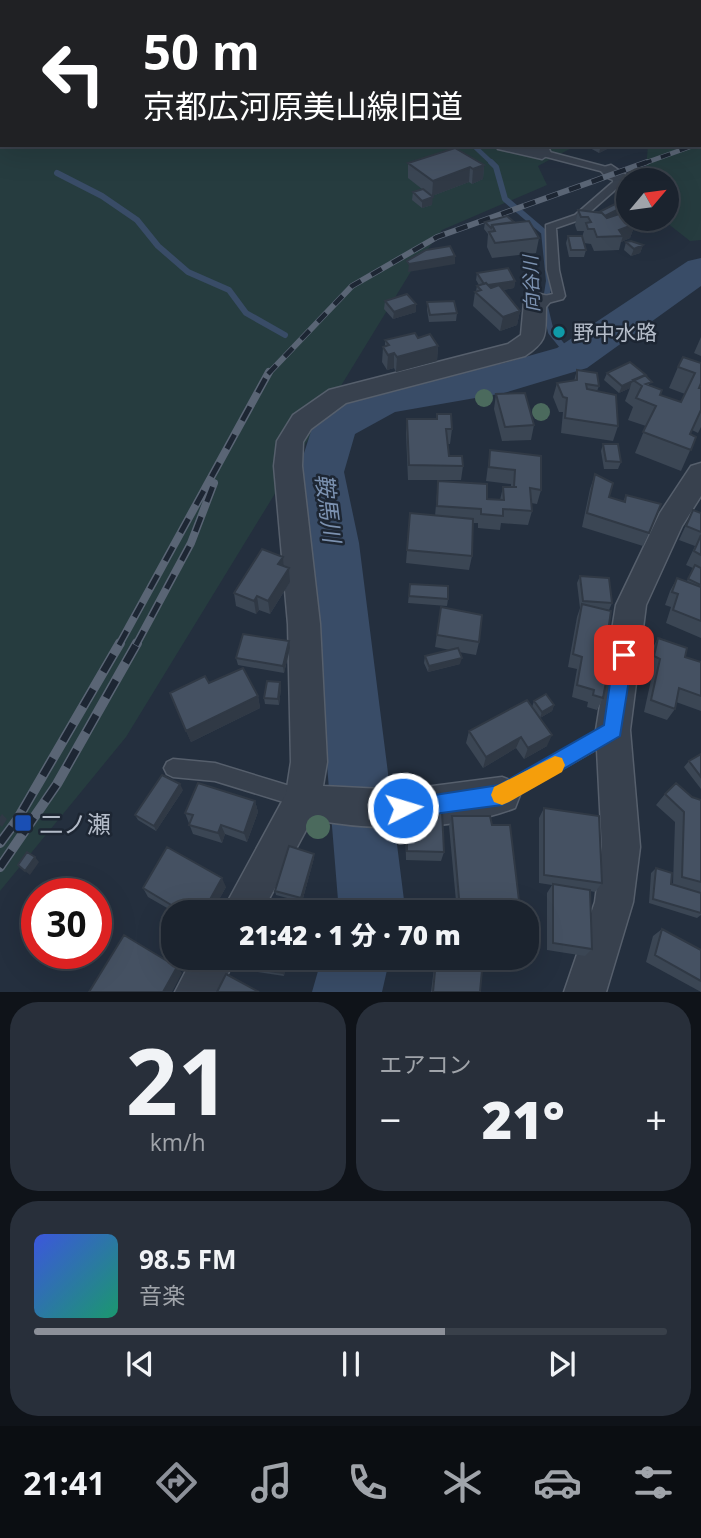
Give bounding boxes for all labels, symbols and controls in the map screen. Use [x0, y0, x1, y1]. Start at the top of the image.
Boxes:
text: 50 m [143, 18, 260, 84]
icon: left [28, 28, 119, 119]
text: 京都広河原美山線旧道 [143, 84, 463, 127]
north arrow [616, 168, 679, 231]
map controls [616, 168, 679, 231]
water label: 向谷川 [517, 253, 545, 313]
place label: 野中水路 [573, 318, 657, 346]
marker: 野中水路 [551, 324, 567, 340]
water label: 鞍馬川 [309, 472, 349, 547]
pin [594, 625, 654, 685]
icon: arrive [605, 636, 643, 674]
position arrow [366, 771, 440, 845]
place label: 二ノ瀬 [39, 807, 111, 840]
marker: 二ノ瀬 [13, 813, 33, 833]
speed limit sign: 30 [21, 878, 112, 969]
text: 21:42 · 1 分 · 70 m [239, 917, 461, 953]
text: 21 [126, 1018, 230, 1142]
text: エアコン [380, 1048, 472, 1080]
text: 21° [482, 1083, 565, 1154]
text: − [380, 1093, 401, 1145]
text: + [645, 1093, 667, 1145]
text: km/h [150, 1126, 206, 1158]
text: 98.5 FM [139, 1241, 237, 1277]
text: 音楽 [139, 1279, 185, 1311]
icon: previous [121, 1345, 159, 1383]
icon: pause [332, 1345, 370, 1383]
icon: next [543, 1345, 581, 1383]
icon: directions [152, 1458, 201, 1507]
icon: music [247, 1458, 296, 1507]
icon: phone [343, 1458, 392, 1507]
icon: climate [438, 1458, 487, 1507]
icon: car [533, 1458, 582, 1507]
icon: filters [629, 1458, 678, 1507]
text: 21:41 [23, 1461, 106, 1504]

